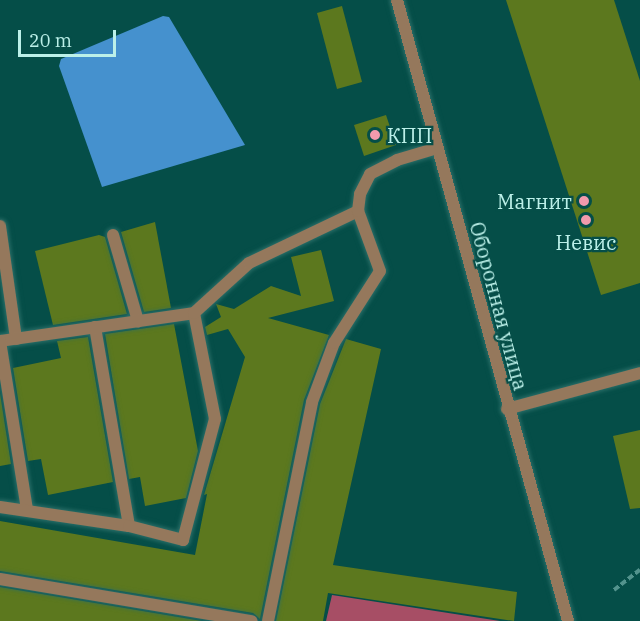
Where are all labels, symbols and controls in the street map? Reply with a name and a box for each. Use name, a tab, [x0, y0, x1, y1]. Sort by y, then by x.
scale bar	[21, 18, 118, 56]
text: 20 m	[29, 29, 72, 52]
place label: КПП	[387, 123, 432, 147]
marker: КПП	[368, 128, 382, 142]
place label: Магнит	[497, 189, 572, 213]
marker: Магнит	[577, 194, 591, 208]
marker: Невис	[579, 213, 593, 227]
street label: Оборонная улица	[465, 219, 533, 393]
place label: Невис	[555, 230, 617, 254]

